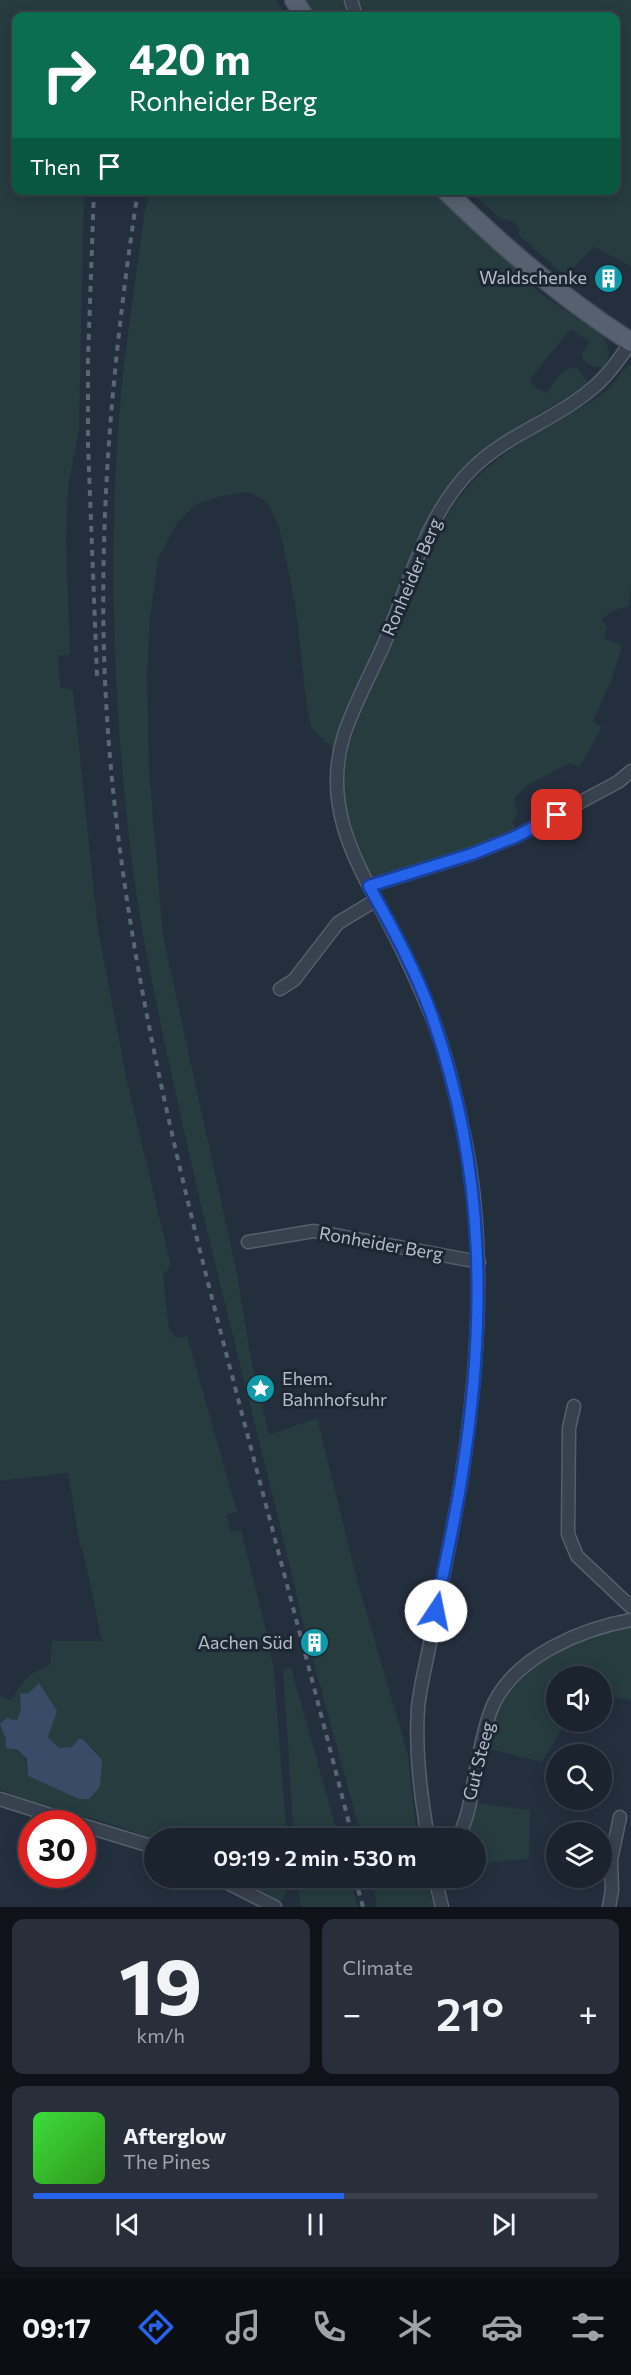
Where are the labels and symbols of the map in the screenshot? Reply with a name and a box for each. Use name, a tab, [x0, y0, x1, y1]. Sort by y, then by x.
building icon: Waldschenke	[592, 262, 624, 294]
place label: Waldschenke	[479, 266, 587, 288]
street label: Ronheider Berg	[376, 514, 446, 639]
pin	[531, 789, 582, 840]
street label: Ronheider Berg	[317, 1221, 445, 1265]
place label: Ehem. Bahnhofsuhr	[282, 1367, 387, 1410]
place icon: Ehem. Bahnhofsuhr	[245, 1373, 277, 1405]
position arrow	[404, 1579, 468, 1643]
building icon: Aachen Süd	[298, 1627, 330, 1659]
place label: Aachen Süd	[198, 1631, 293, 1653]
street label: Gut Steeg	[458, 1719, 498, 1802]
speed limit sign: 30	[18, 1810, 96, 1888]

